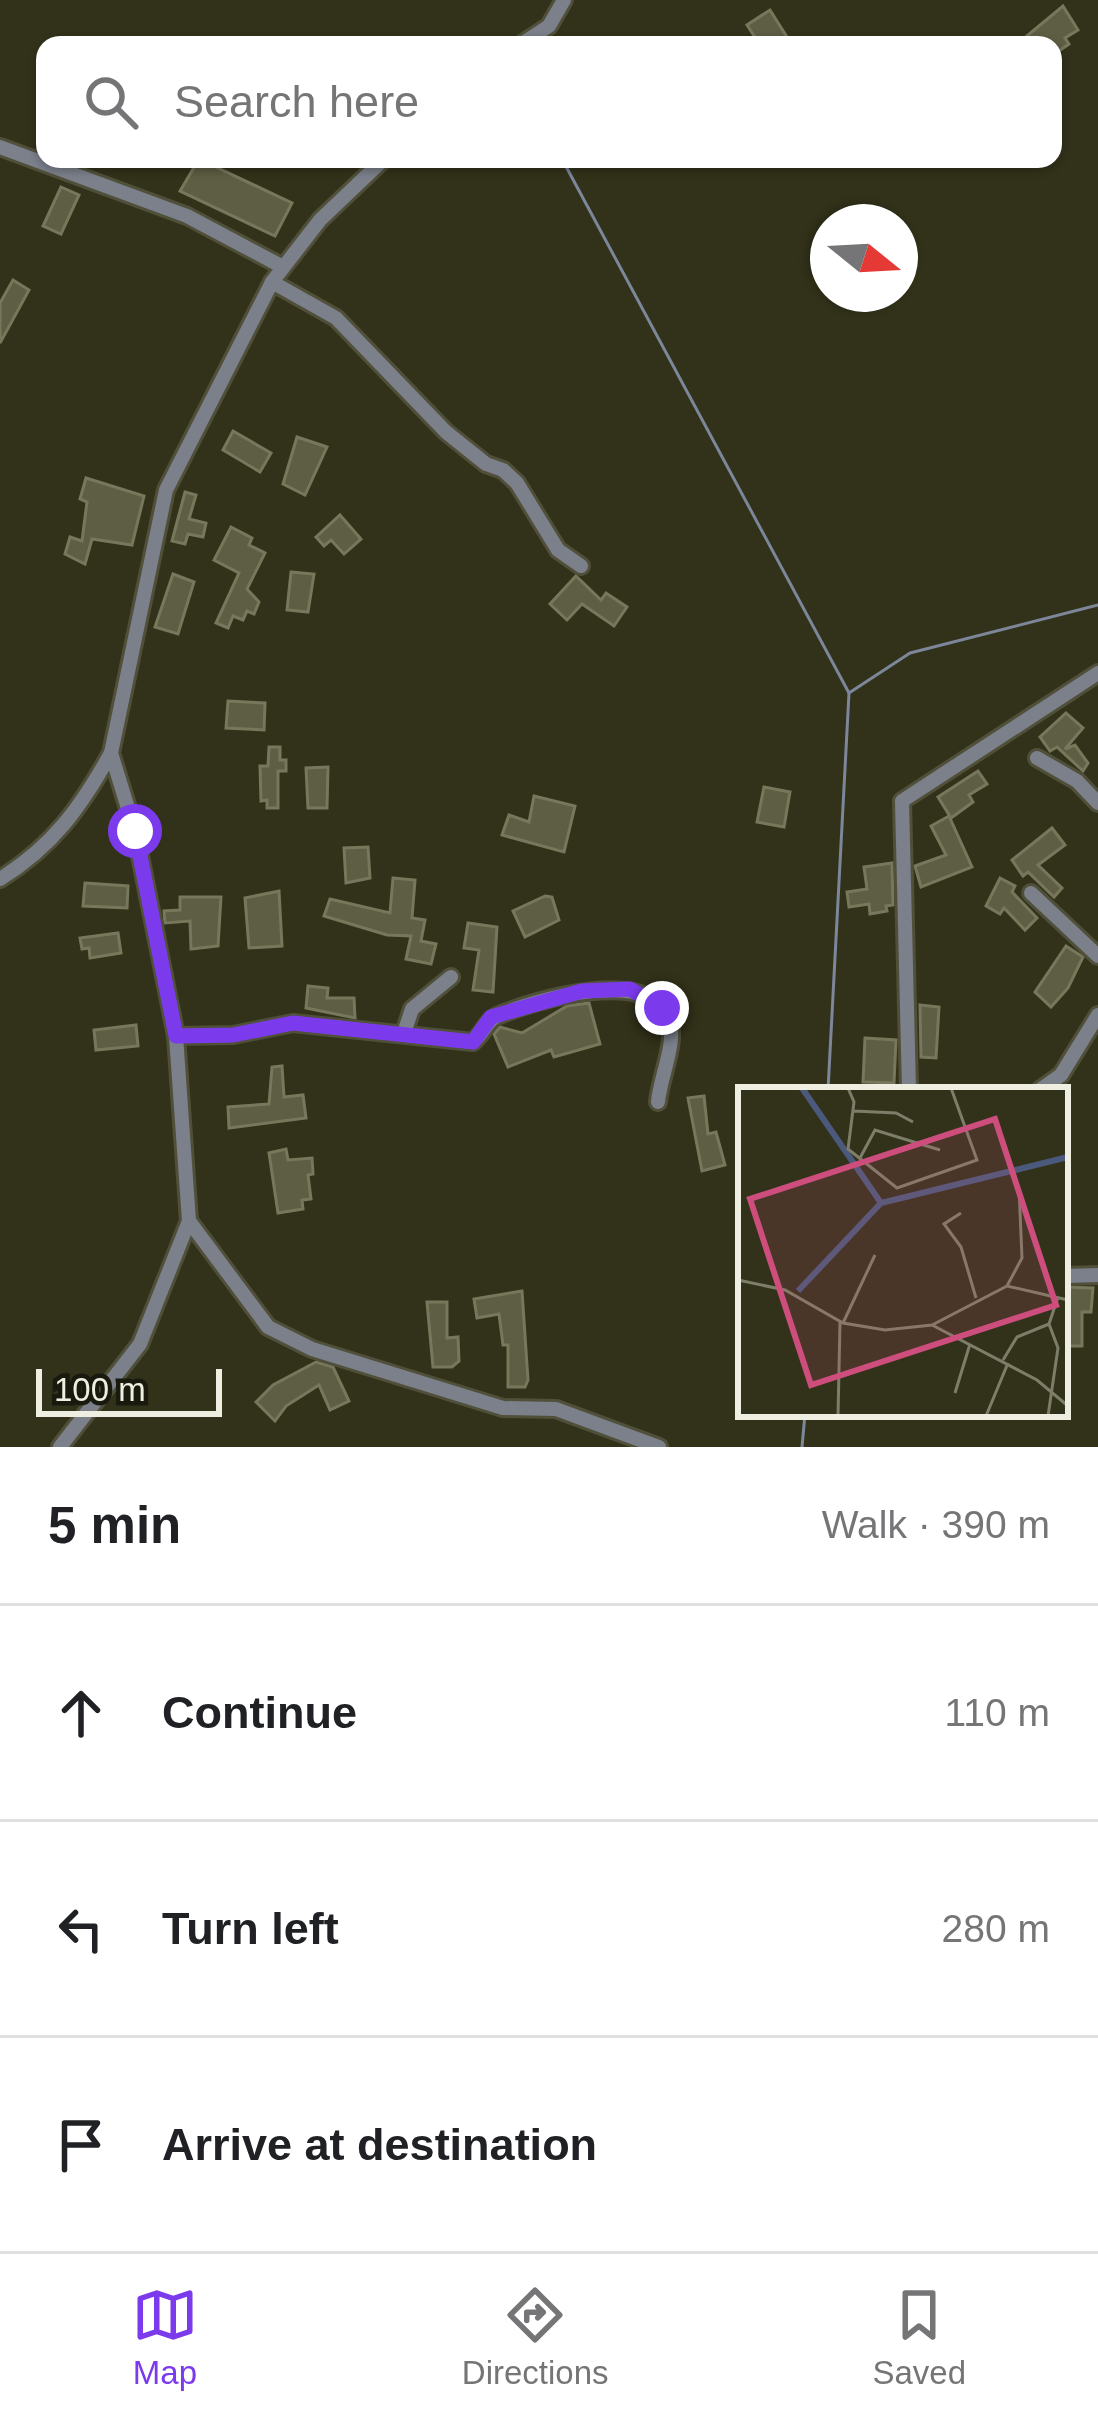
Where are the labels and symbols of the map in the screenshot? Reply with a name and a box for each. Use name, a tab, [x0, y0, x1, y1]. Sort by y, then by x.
north arrow	[810, 204, 918, 312]
route start	[108, 804, 162, 858]
route end	[635, 981, 689, 1035]
inset map	[738, 1087, 1068, 1417]
scale bar	[36, 1363, 222, 1416]

